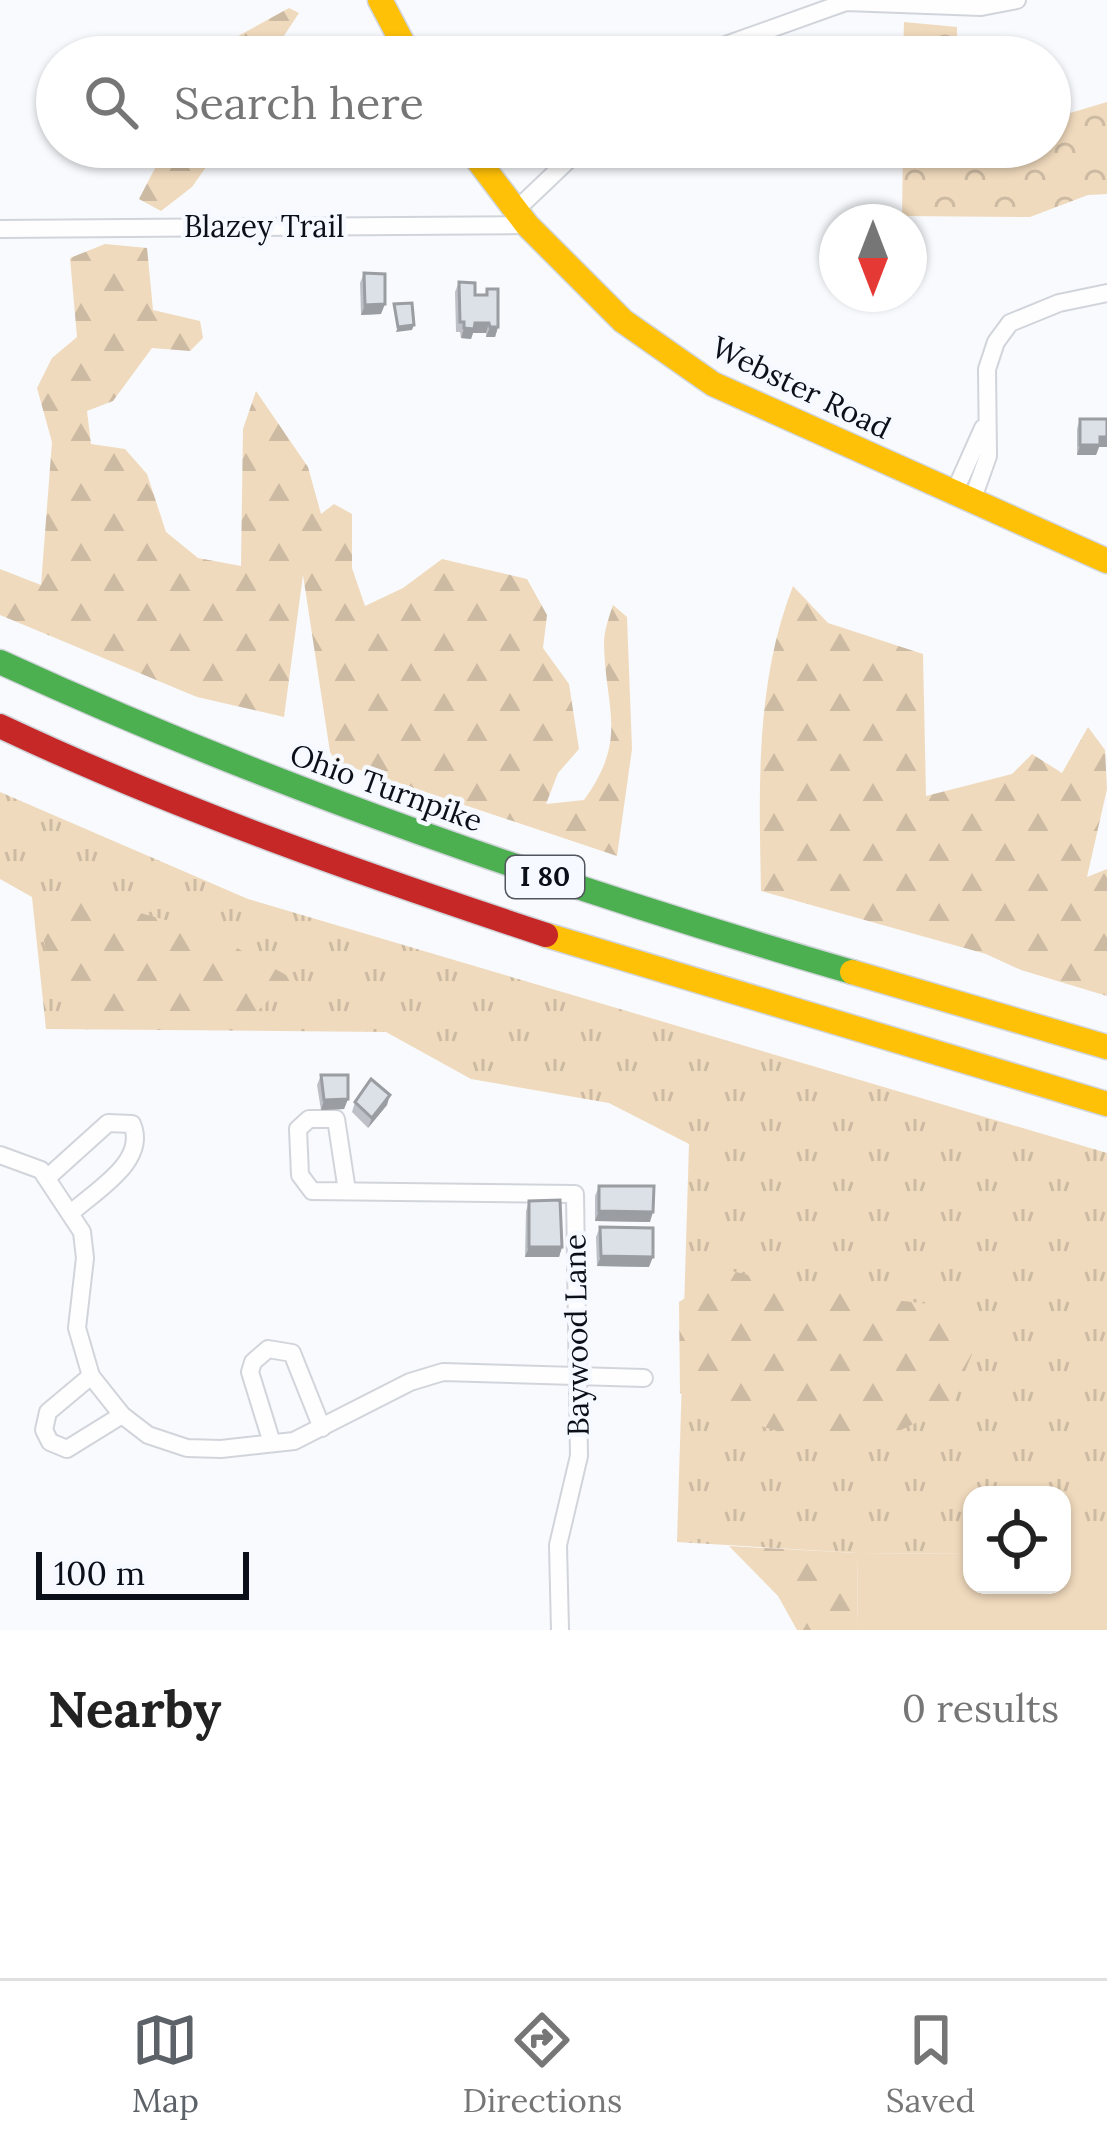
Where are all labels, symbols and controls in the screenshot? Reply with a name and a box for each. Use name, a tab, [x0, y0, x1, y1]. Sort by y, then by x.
search box	[36, 36, 1071, 168]
icon: search	[78, 69, 144, 135]
text: Search here	[174, 74, 424, 131]
north arrow	[819, 204, 927, 312]
street label: Blazey Trail	[184, 207, 344, 246]
street label: Webster Road	[706, 327, 897, 447]
street label: Ohio Turnpike	[285, 735, 488, 839]
road number: I 80	[506, 856, 584, 898]
street label: Baywood Lane	[555, 1234, 598, 1436]
map controls	[963, 1486, 1071, 1594]
button: locate	[963, 1486, 1071, 1594]
scale bar	[36, 1546, 249, 1599]
text: 100 m	[54, 1552, 145, 1594]
text: Nearby	[48, 1676, 221, 1741]
text: 0 results	[902, 1683, 1059, 1733]
tab: Map	[132, 2007, 199, 2121]
tab: Directions	[463, 2007, 622, 2121]
tab: Saved	[886, 2007, 975, 2121]

